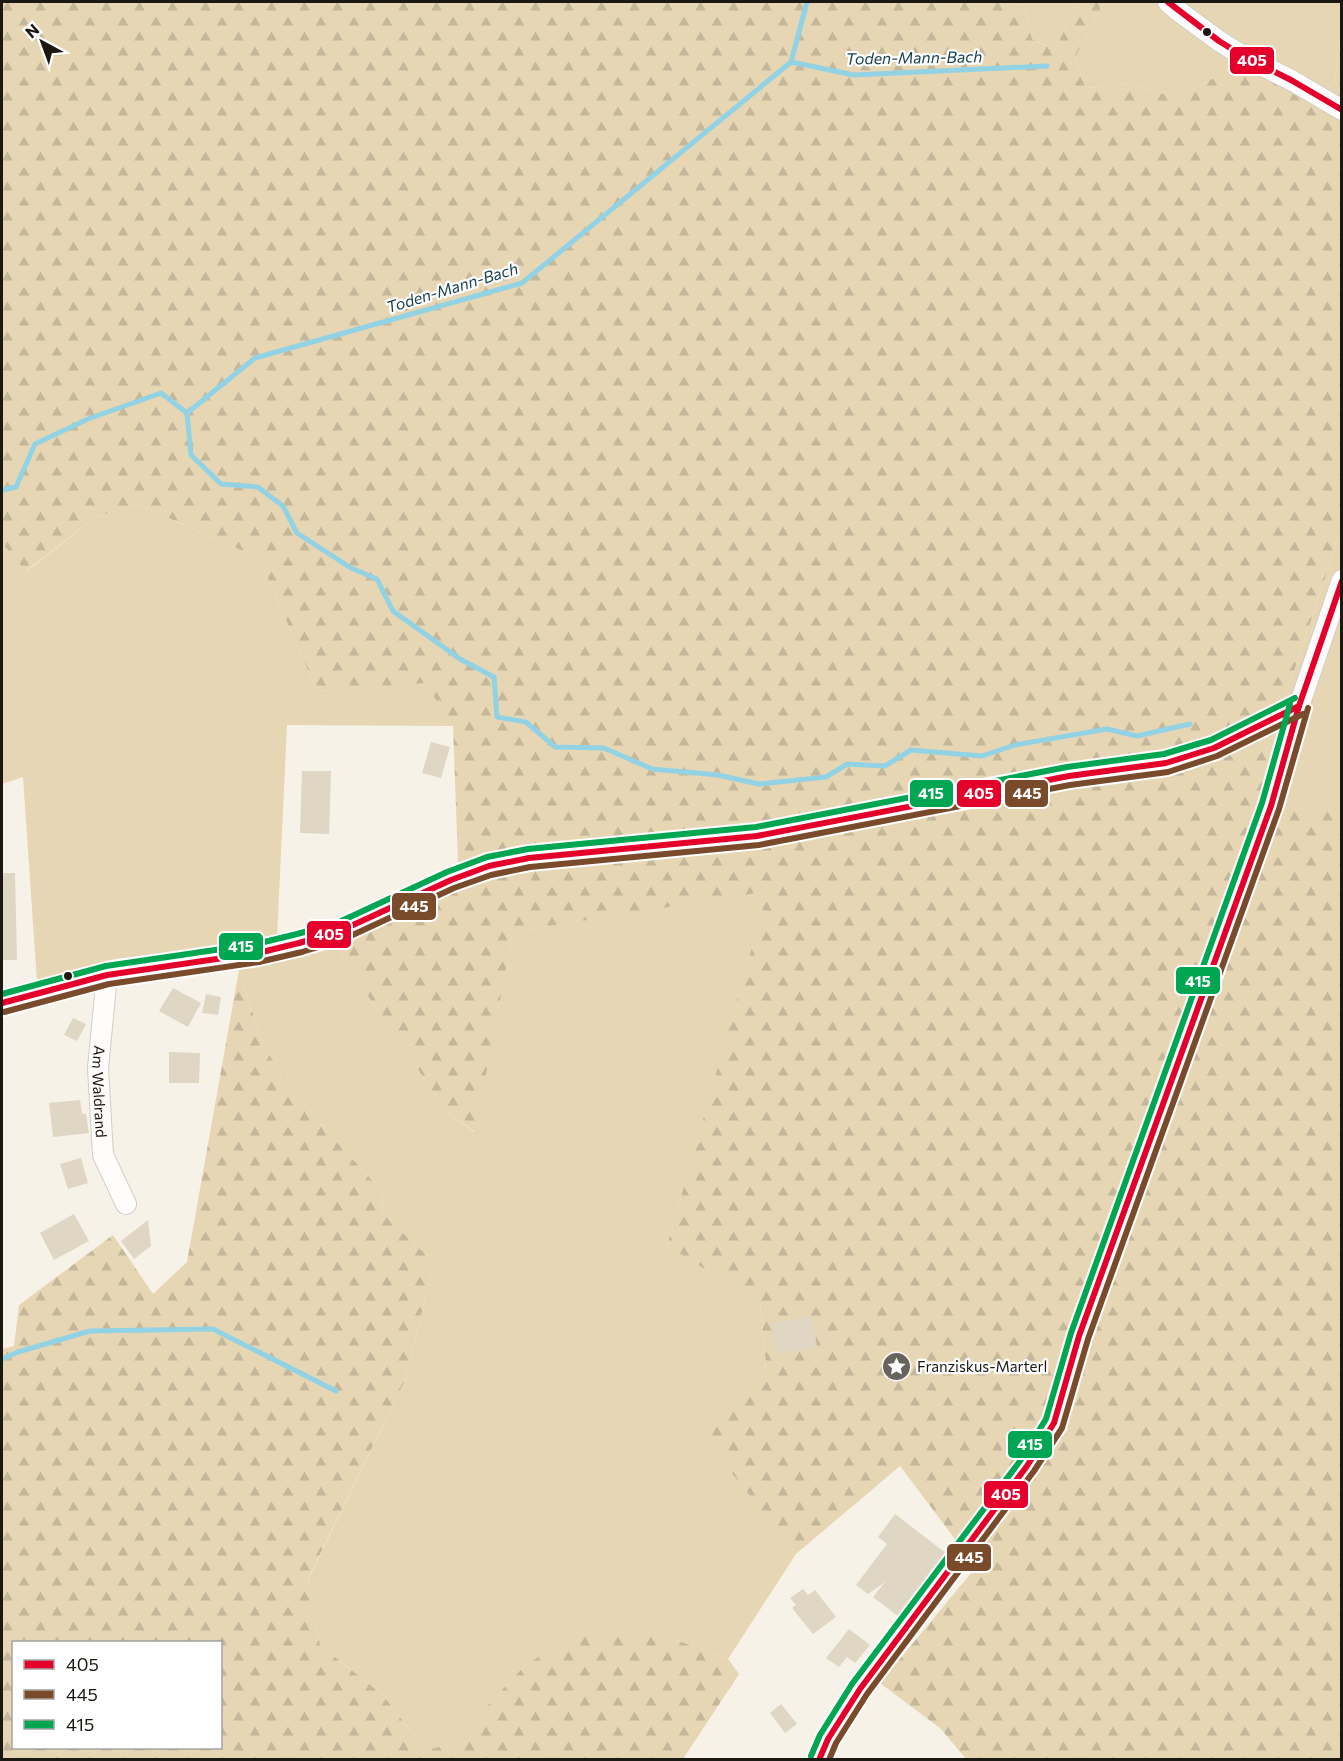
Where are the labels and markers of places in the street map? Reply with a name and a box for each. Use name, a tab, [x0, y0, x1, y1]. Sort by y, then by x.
unlabelled marker	[1201, 26, 1213, 38]
unlabelled marker	[62, 970, 74, 982]
place icon: Franziskus-Marterl	[880, 1350, 912, 1382]
place label: Franziskus-Marterl	[917, 1357, 1047, 1375]

